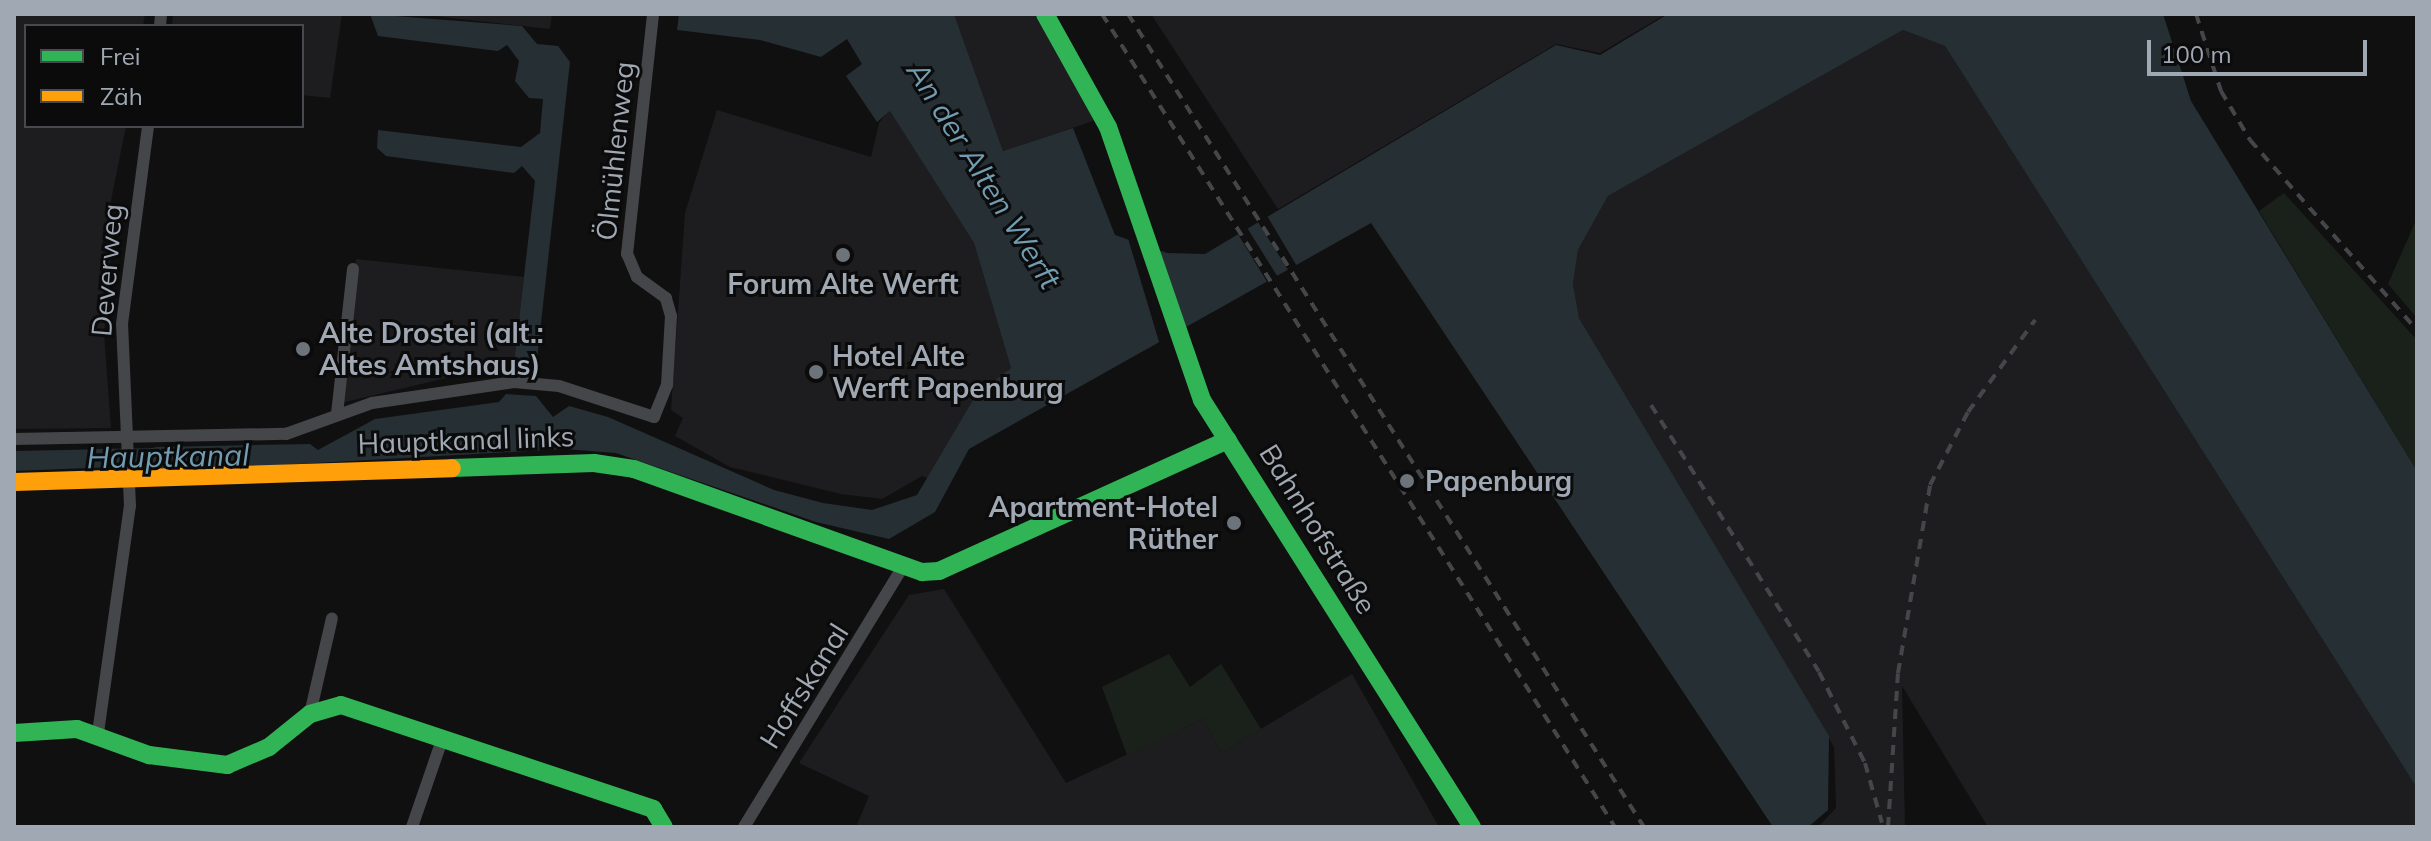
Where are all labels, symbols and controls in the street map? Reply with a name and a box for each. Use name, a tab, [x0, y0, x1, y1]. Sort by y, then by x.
legend	[24, 24, 304, 128]
scale bar	[2151, 24, 2371, 74]
text: 100 m	[2161, 39, 2232, 69]
text: Frei	[100, 41, 141, 71]
water label: An der Alten Werft	[900, 55, 1068, 295]
street label: Ölmühlenweg	[589, 60, 641, 242]
text: Zäh	[100, 81, 143, 111]
street label: Deverweg	[84, 202, 130, 338]
marker: Forum Alte Werft	[834, 246, 852, 264]
place label: Forum Alte Werft	[727, 267, 959, 301]
place label: Alte Drostei (alt.: Altes Amtshaus)	[319, 316, 544, 382]
place label: Hotel Alte Werft Papenburg	[832, 339, 1064, 405]
marker: Alte Drostei (alt.: Altes Amtshaus)	[294, 340, 312, 358]
marker: Hotel Alte Werft Papenburg	[807, 363, 825, 381]
street label: Hauptkanal links	[357, 419, 575, 461]
water label: Hauptkanal	[86, 437, 250, 475]
street label: Bahnhofstraße	[1252, 438, 1384, 620]
place label: Papenburg	[1425, 464, 1572, 498]
marker: Papenburg	[1396, 470, 1418, 492]
place label: Apartment-Hotel Rüther	[989, 490, 1218, 556]
marker: Apartment-Hotel Rüther	[1225, 514, 1243, 532]
street label: Hoffskanal	[753, 618, 855, 754]

